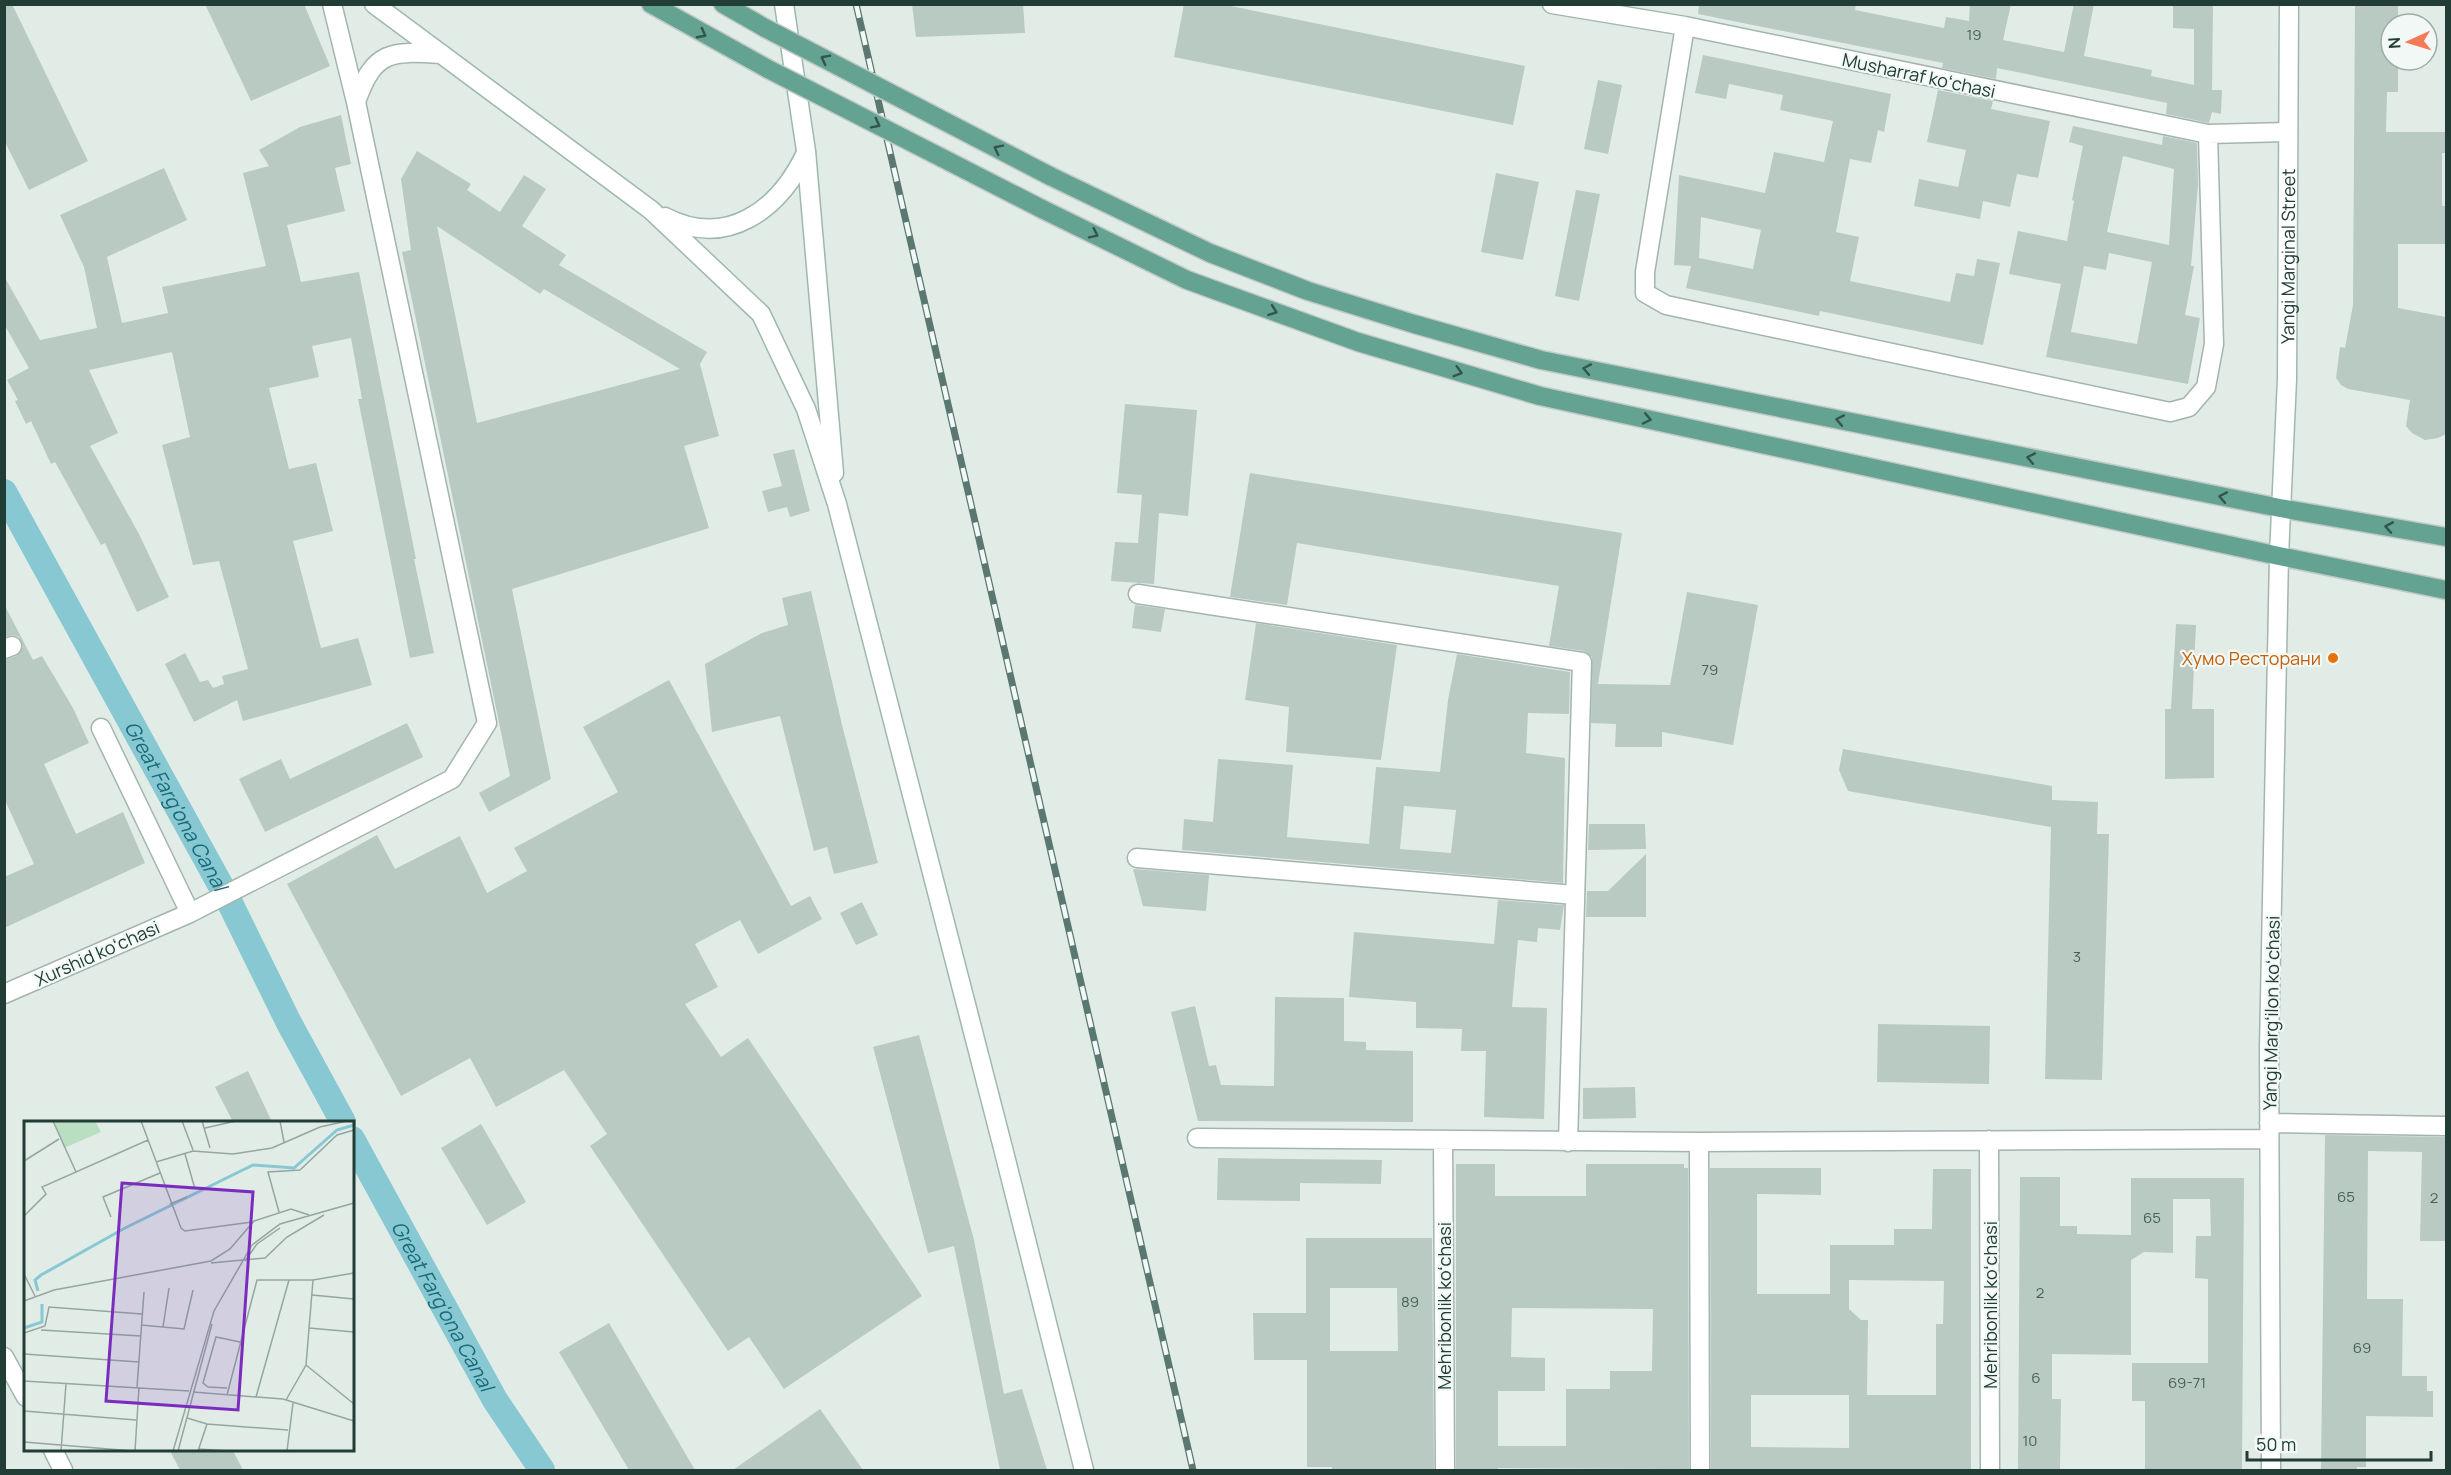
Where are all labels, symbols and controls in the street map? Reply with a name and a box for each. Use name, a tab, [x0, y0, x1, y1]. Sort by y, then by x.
north arrow	[2379, 12, 2439, 72]
house number: 19	[1966, 24, 1982, 45]
one-way arrow	[696, 26, 707, 38]
text: N	[2383, 37, 2405, 50]
street label: Musharraf koʻchasi	[1840, 47, 1998, 103]
one-way arrow	[821, 55, 831, 66]
one-way arrow	[870, 117, 881, 128]
one-way arrow	[994, 145, 1005, 156]
street label: Yangi Marginal Street	[2275, 168, 2300, 344]
one-way arrow	[1088, 227, 1099, 239]
one-way arrow	[1267, 304, 1278, 317]
one-way arrow	[1583, 363, 1593, 376]
one-way arrow	[1452, 365, 1463, 377]
one-way arrow	[1642, 412, 1652, 425]
one-way arrow	[1836, 414, 1846, 427]
one-way arrow	[2027, 452, 2037, 465]
one-way arrow	[2218, 491, 2228, 504]
one-way arrow	[2384, 521, 2393, 533]
place label: Хумо Ресторани	[2182, 646, 2321, 670]
marker: Хумо Ресторани	[2326, 651, 2340, 665]
house number: 79	[1702, 659, 1718, 680]
water label: Great Farg'ona Canal	[119, 716, 235, 897]
street label: Xurshid koʻchasi	[31, 915, 163, 991]
street label: Yangi Margʻilon koʻchasi	[2257, 915, 2285, 1111]
house number: 3	[2073, 946, 2081, 967]
inset map	[24, 1121, 354, 1451]
house number: 65	[2337, 1186, 2355, 1207]
house number: 2	[2430, 1187, 2438, 1208]
house number: 65	[2143, 1207, 2161, 1228]
water label: Great Farg'ona Canal	[386, 1216, 502, 1398]
street label: Mehribonlik koʻchasi	[1978, 1221, 2002, 1389]
street label: Mehribonlik koʻchasi	[1432, 1222, 1456, 1390]
house number: 2	[2036, 1282, 2044, 1303]
house number: 89	[1401, 1291, 1419, 1312]
house number: 69	[2353, 1337, 2371, 1358]
house number: 6	[2031, 1367, 2041, 1388]
house number: 69-71	[2168, 1372, 2206, 1393]
scale bar	[2247, 1424, 2432, 1462]
house number: 10	[2023, 1430, 2038, 1451]
text: 50 m	[2256, 1432, 2296, 1456]

